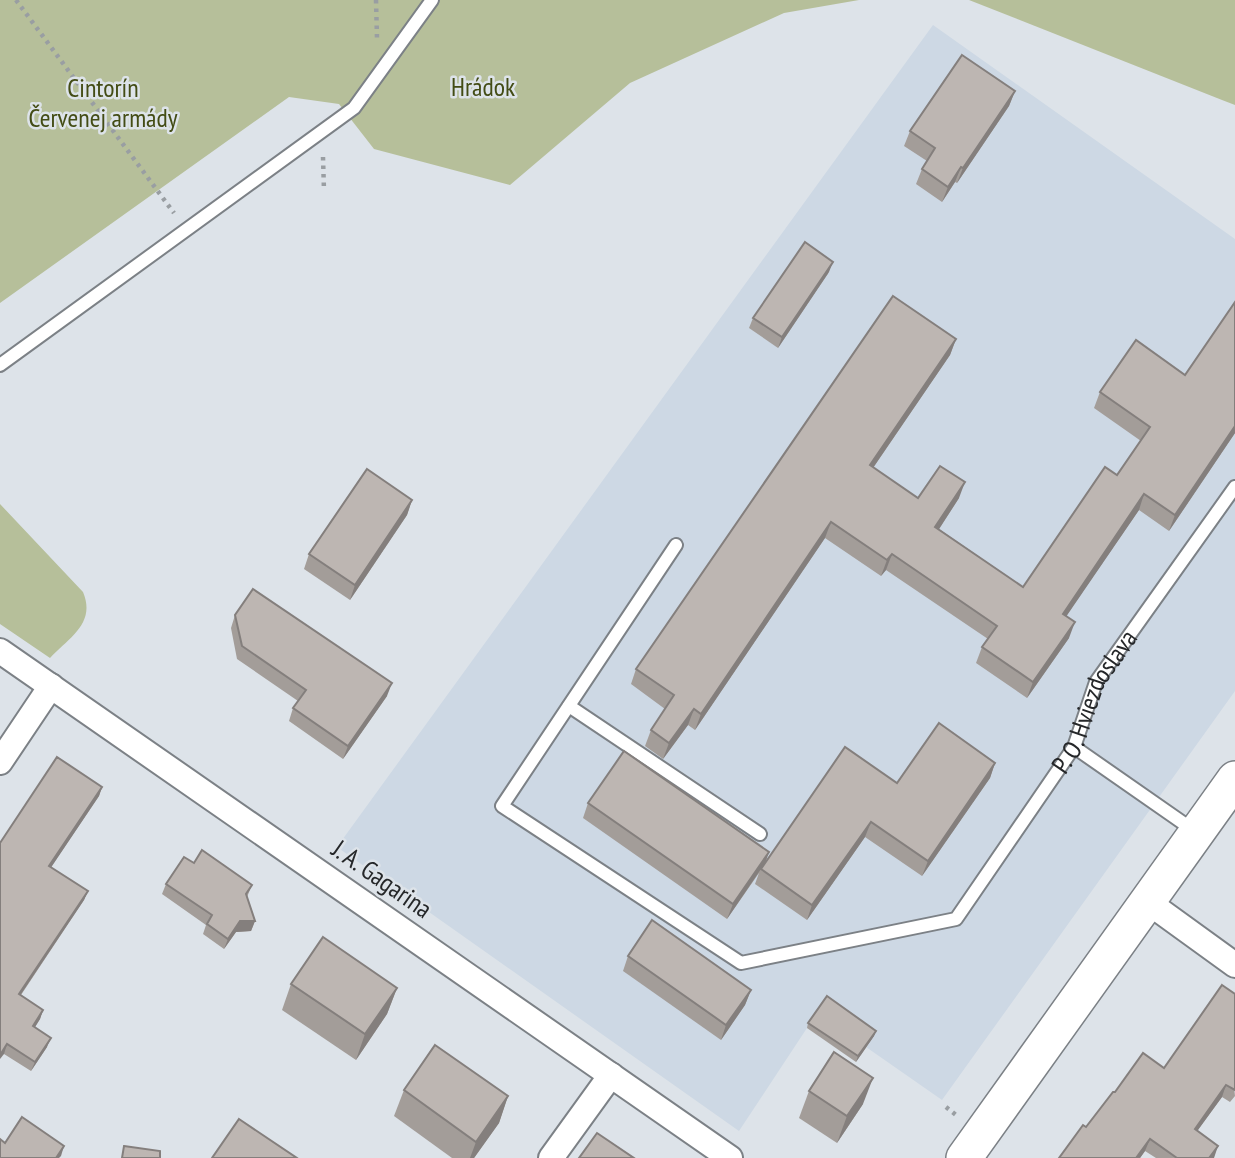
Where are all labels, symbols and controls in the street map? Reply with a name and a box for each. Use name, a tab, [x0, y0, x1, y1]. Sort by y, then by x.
park label: Hrádok	[451, 70, 515, 103]
park label: Cintorín Červenej armády	[28, 71, 178, 134]
street label: P. O. Hviezdoslava	[1044, 623, 1144, 779]
street label: J. A. Gagarina	[325, 832, 439, 925]

